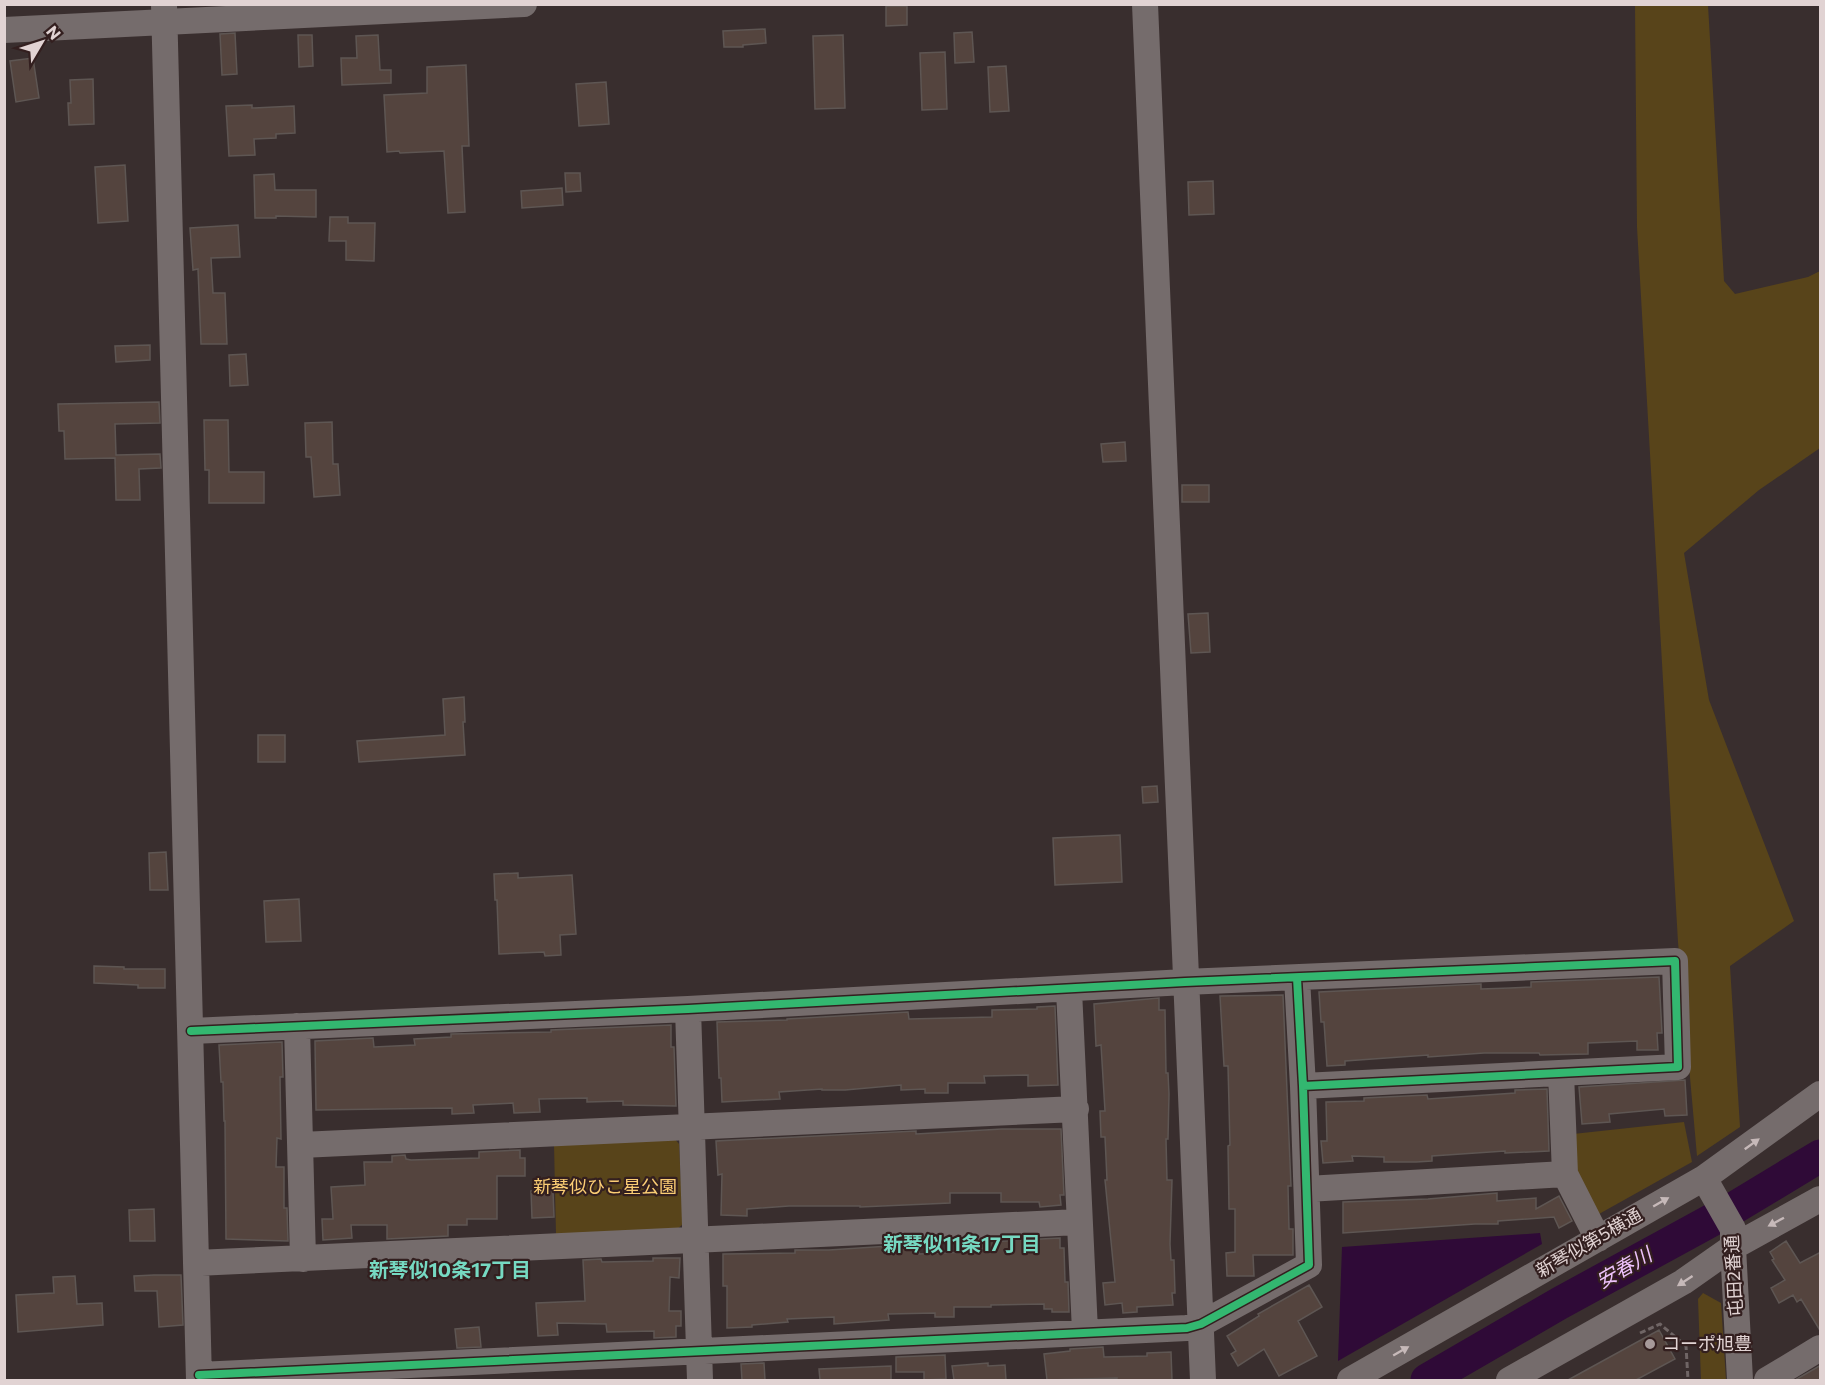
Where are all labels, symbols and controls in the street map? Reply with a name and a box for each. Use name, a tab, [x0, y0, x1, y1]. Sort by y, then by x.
north arrow	[12, 12, 72, 72]
text: N	[43, 22, 65, 43]
one-way arrow	[1743, 1138, 1759, 1150]
park label: 新琴似ひこ星公園	[533, 1175, 677, 1197]
one-way arrow	[1653, 1197, 1669, 1208]
street label: 新琴似第5横通	[1532, 1203, 1645, 1281]
one-way arrow	[1767, 1217, 1784, 1227]
district label: 新琴似11条17丁目	[883, 1231, 1041, 1255]
street label: 屯田2番通	[1720, 1235, 1746, 1318]
water label: 安春川	[1592, 1241, 1657, 1293]
district label: 新琴似10条17丁目	[369, 1257, 531, 1281]
one-way arrow	[1677, 1275, 1693, 1287]
place label: コーポ旭豊	[1662, 1332, 1752, 1354]
marker: コーポ旭豊	[1643, 1337, 1657, 1351]
one-way arrow	[1393, 1346, 1409, 1357]

